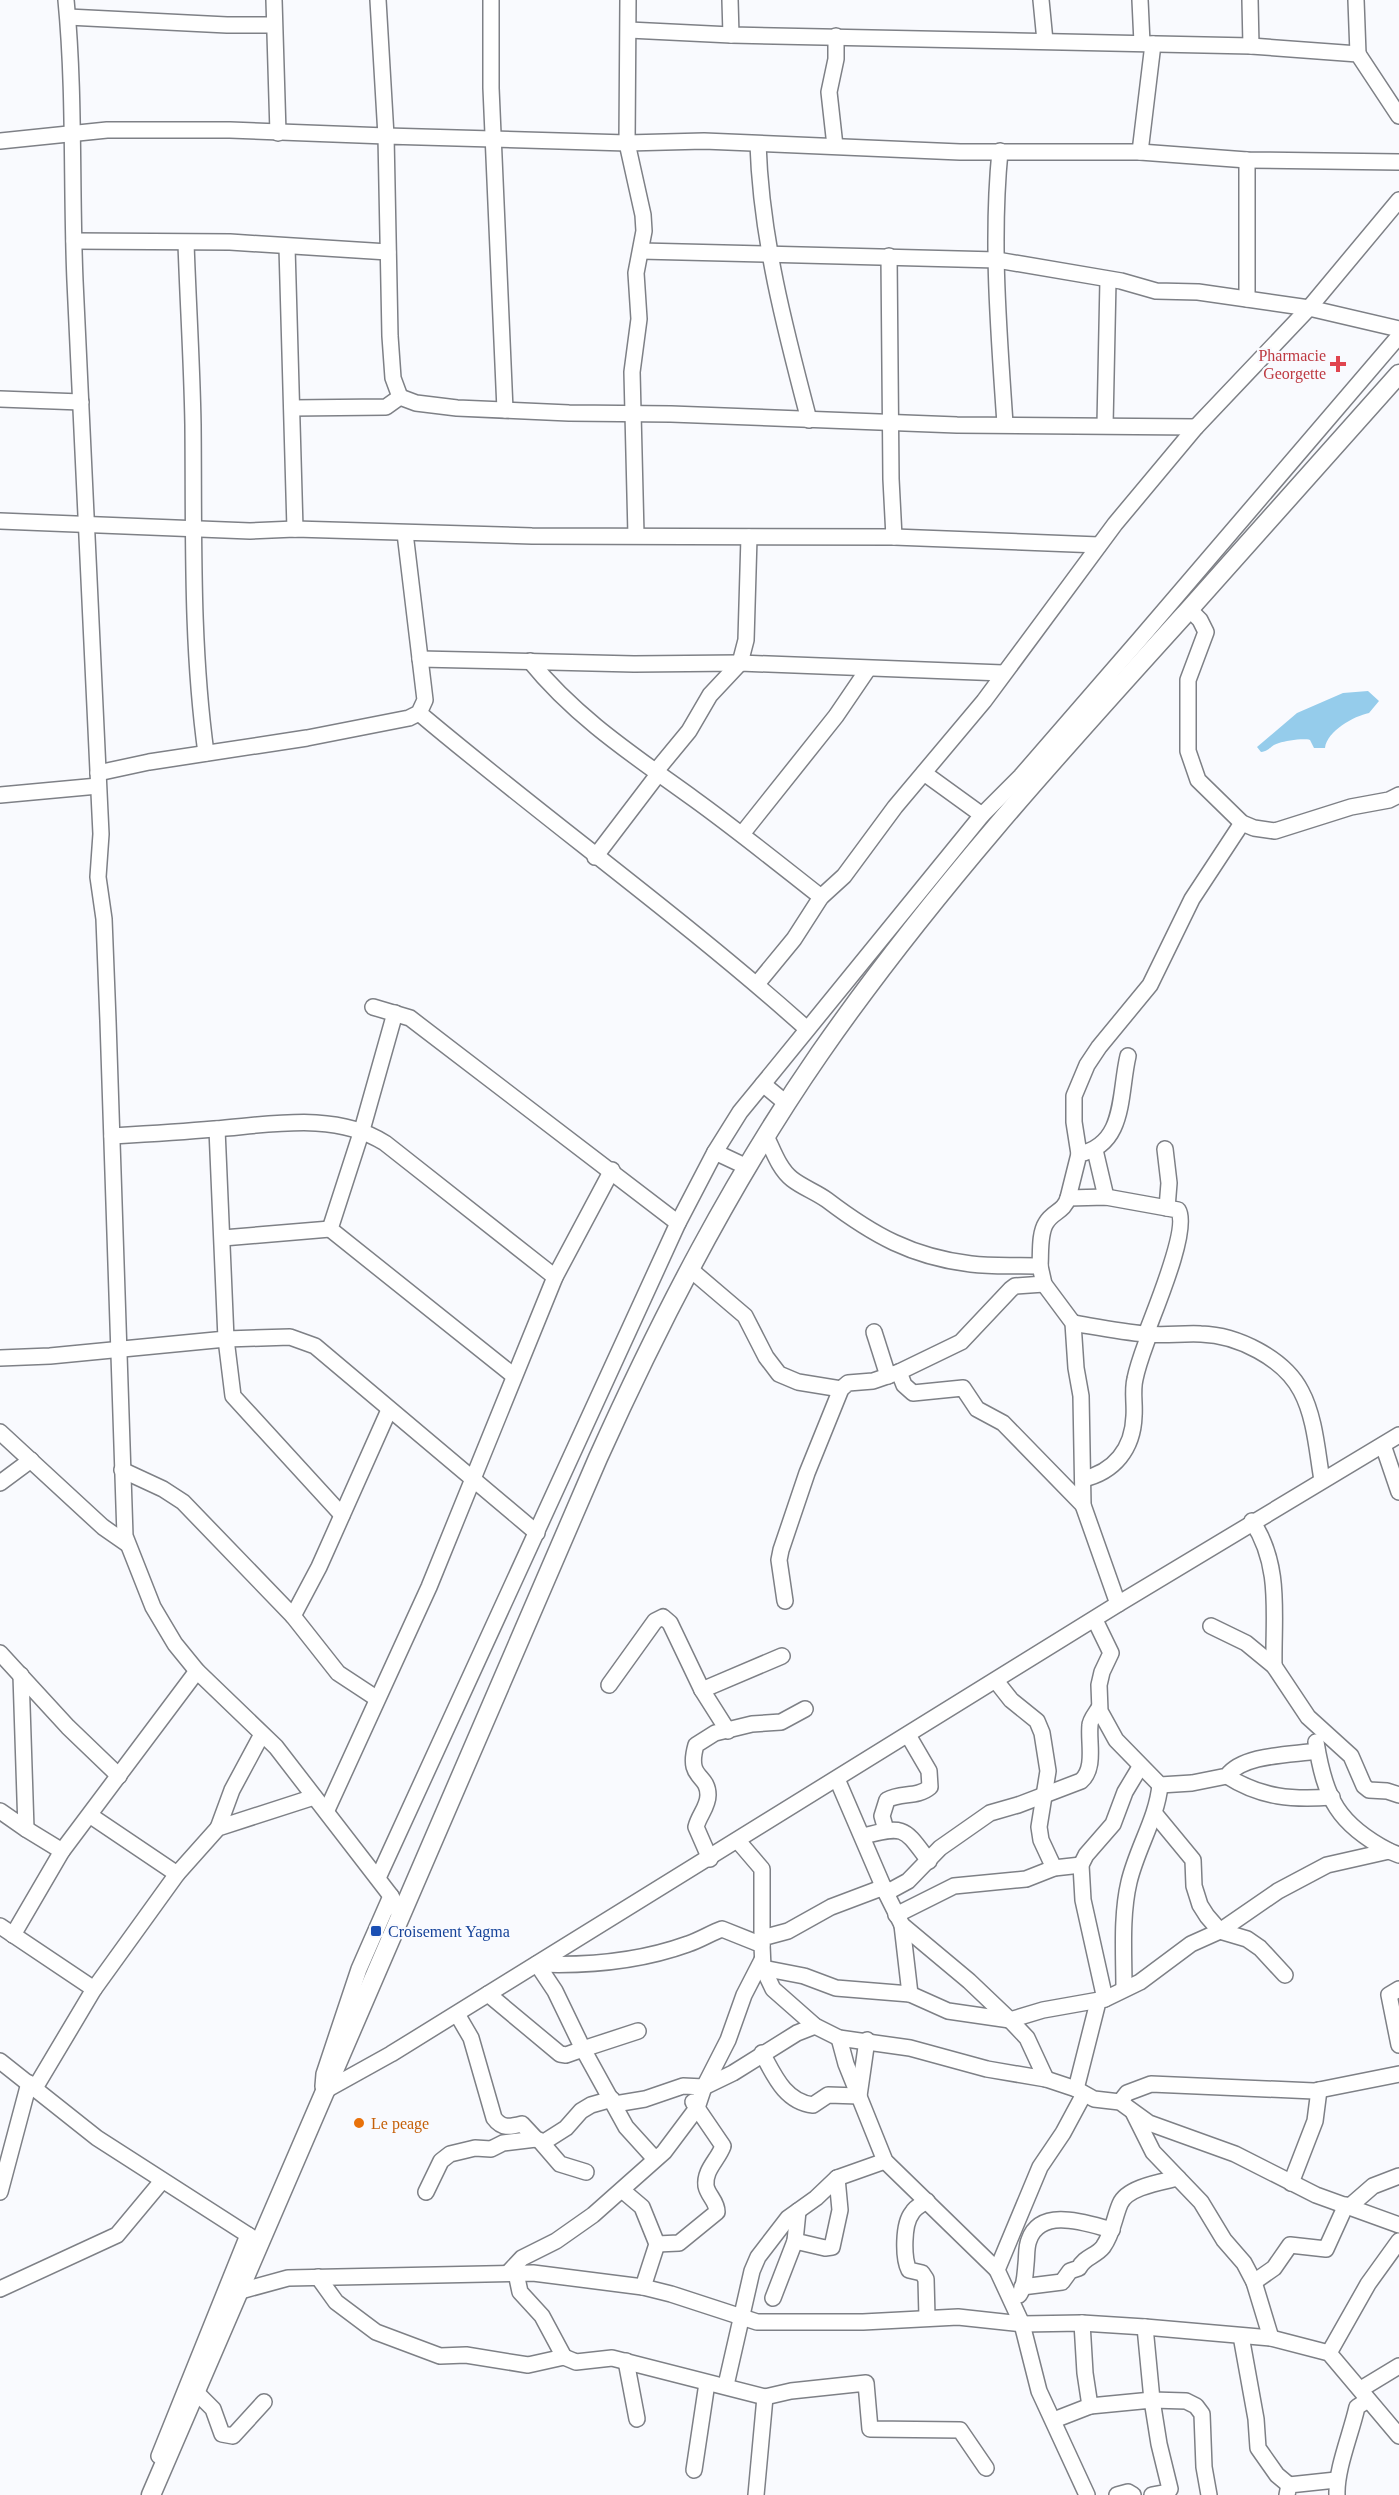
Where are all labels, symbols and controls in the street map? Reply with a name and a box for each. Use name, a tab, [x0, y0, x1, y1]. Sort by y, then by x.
place label: Pharmacie Georgette	[1258, 347, 1326, 383]
marker: Pharmacie Georgette	[1331, 357, 1345, 371]
place label: Croisement Yagma	[388, 1923, 510, 1941]
marker: Croisement Yagma	[369, 1924, 383, 1938]
place label: Le peage	[371, 2115, 429, 2133]
marker: Le peage	[352, 2116, 366, 2130]

